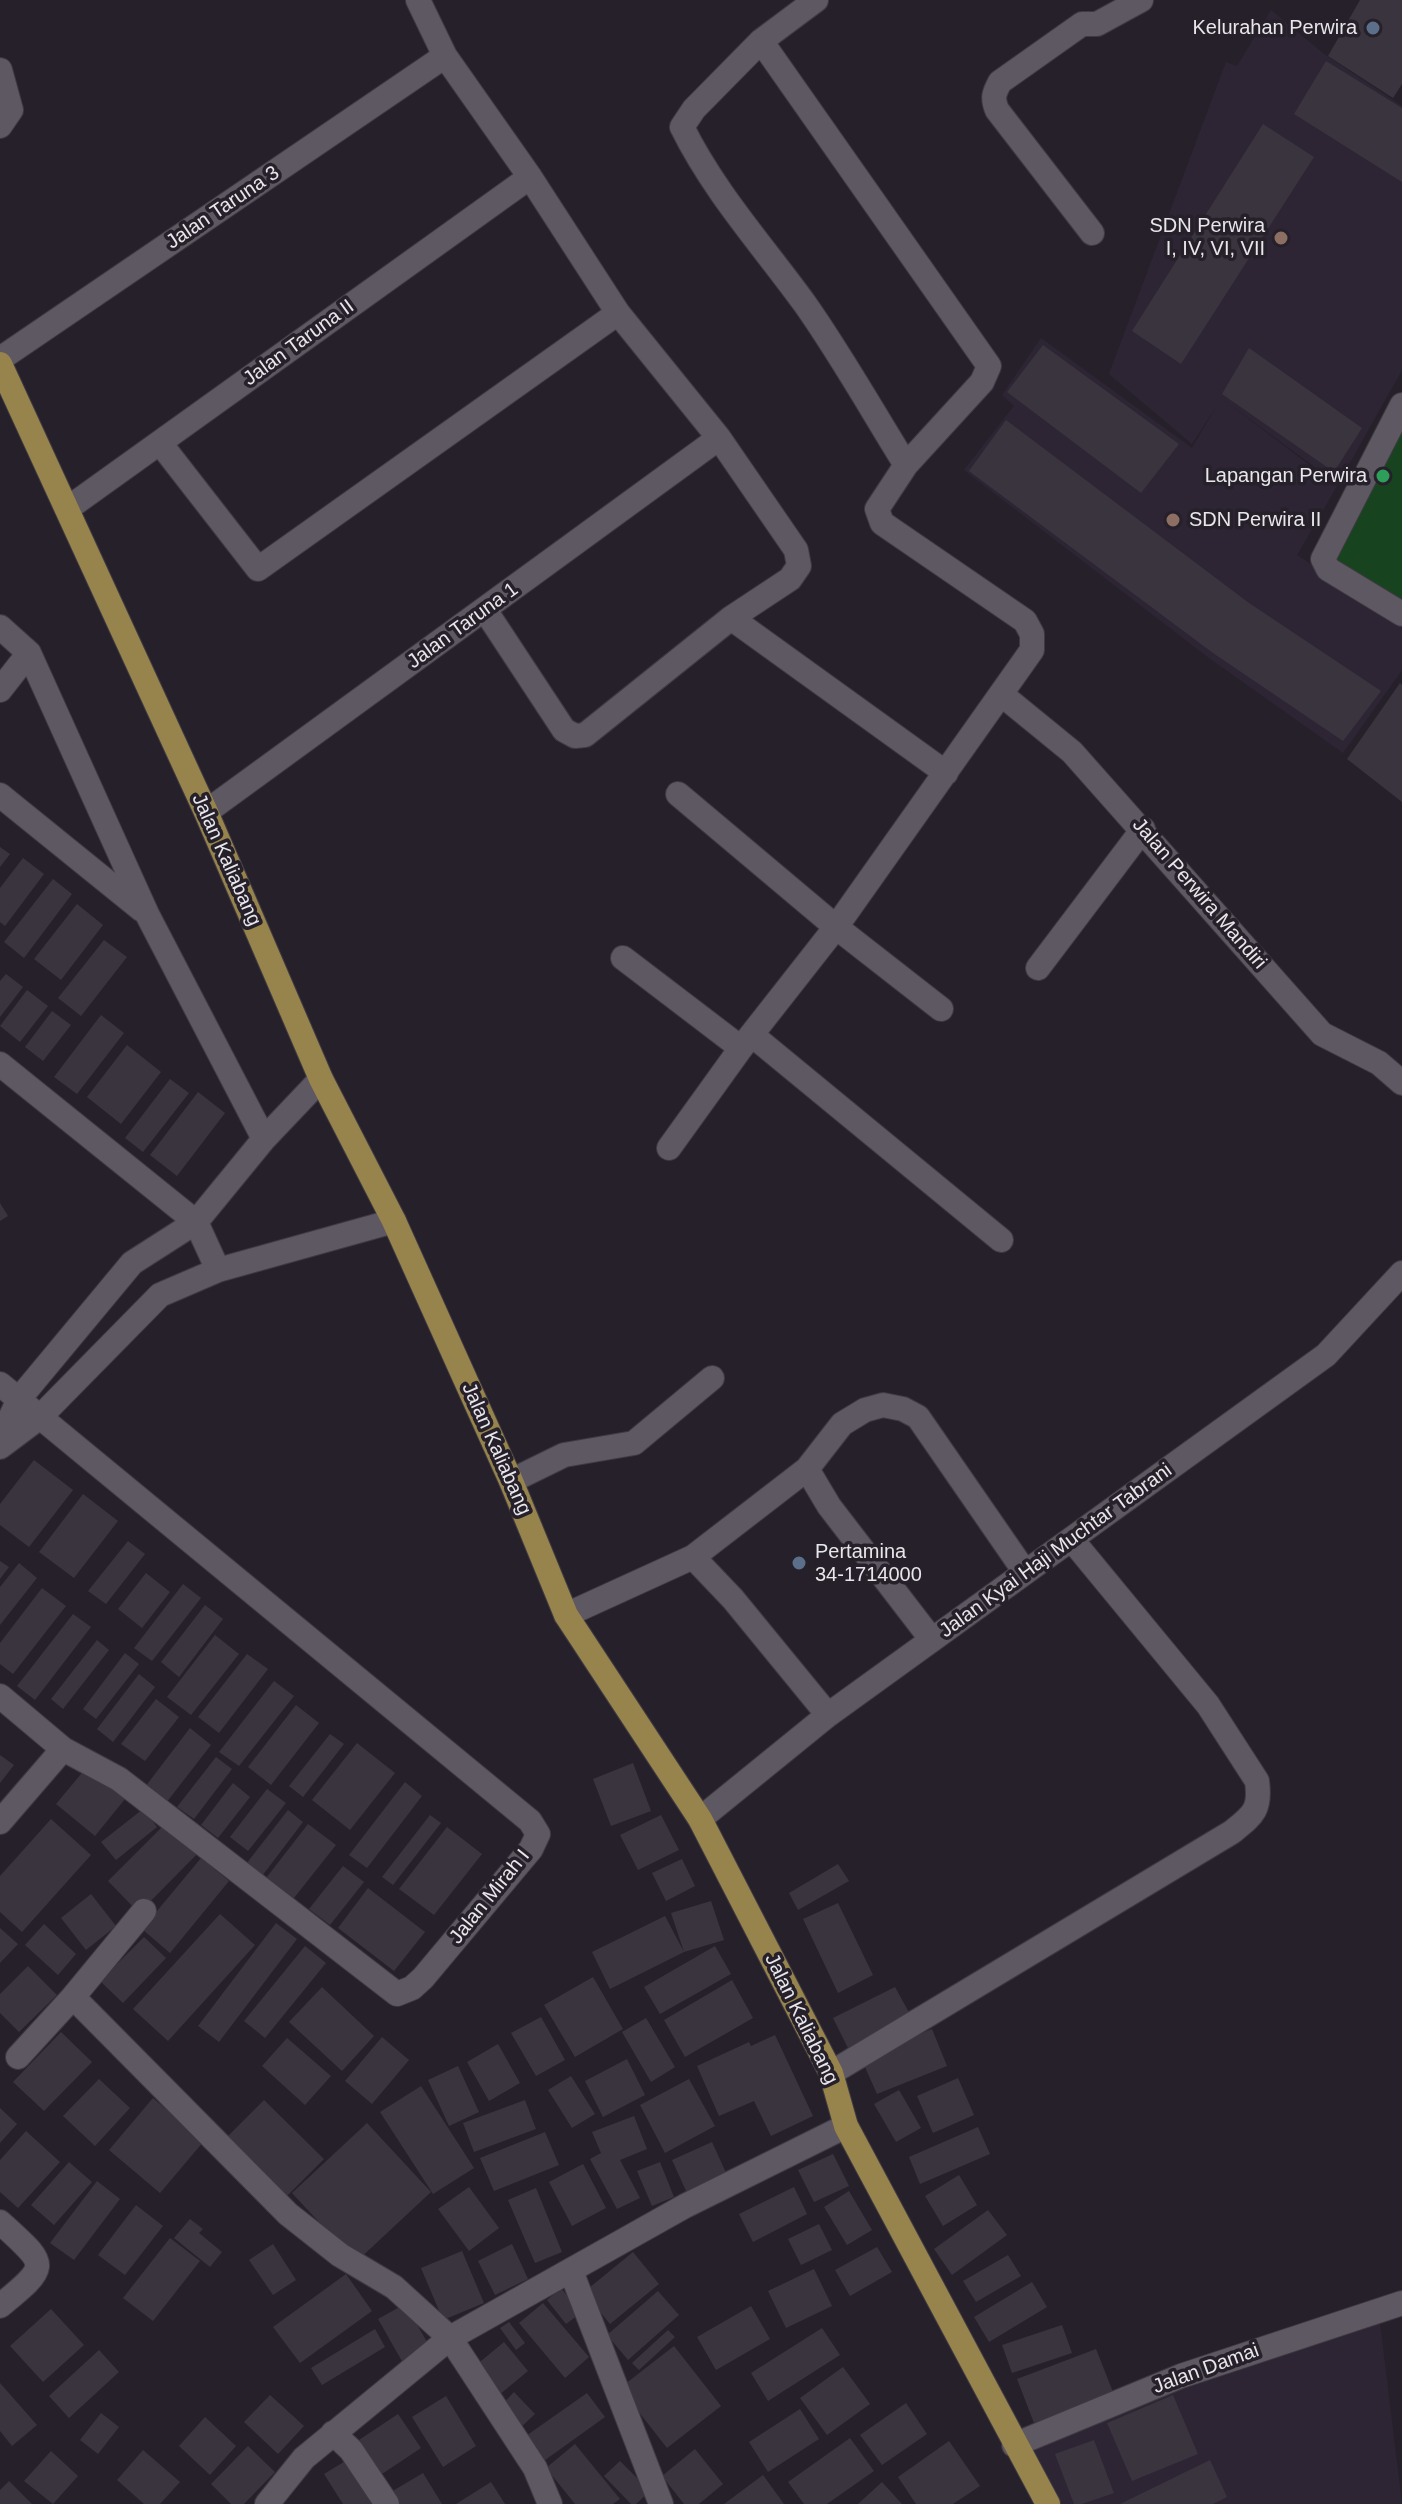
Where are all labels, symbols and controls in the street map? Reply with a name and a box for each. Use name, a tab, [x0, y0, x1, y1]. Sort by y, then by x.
place label: Kelurahan Perwira	[1192, 16, 1357, 40]
marker: Kelurahan Perwira	[1364, 19, 1382, 37]
street label: Jalan Taruna 3	[162, 161, 284, 255]
place label: SDN Perwira I, IV, VI, VII	[1149, 214, 1265, 261]
marker: SDN Perwira I, IV, VI, VII	[1272, 229, 1290, 247]
street label: Jalan Taruna II	[239, 295, 359, 391]
place label: Lapangan Perwira	[1205, 464, 1367, 488]
marker: Lapangan Perwira	[1374, 467, 1392, 485]
place label: SDN Perwira II	[1189, 508, 1321, 532]
marker: SDN Perwira II	[1164, 511, 1182, 529]
street label: Jalan Taruna 1	[403, 578, 523, 674]
street label: Jalan Kaliabang	[186, 790, 266, 930]
street label: Jalan Perwira Mandiri	[1127, 814, 1271, 974]
street label: Jalan Kaliabang	[456, 1379, 536, 1519]
street label: Jalan Kyai Haji Muchtar Tabrani	[935, 1459, 1177, 1643]
place label: Pertamina 34-1714000	[815, 1540, 922, 1587]
marker: Pertamina 34-1714000	[790, 1554, 808, 1572]
street label: Jalan Mirah I	[445, 1845, 535, 1949]
street label: Jalan Kaliabang	[759, 1950, 843, 2088]
street label: Jalan Damai	[1150, 2339, 1262, 2399]

